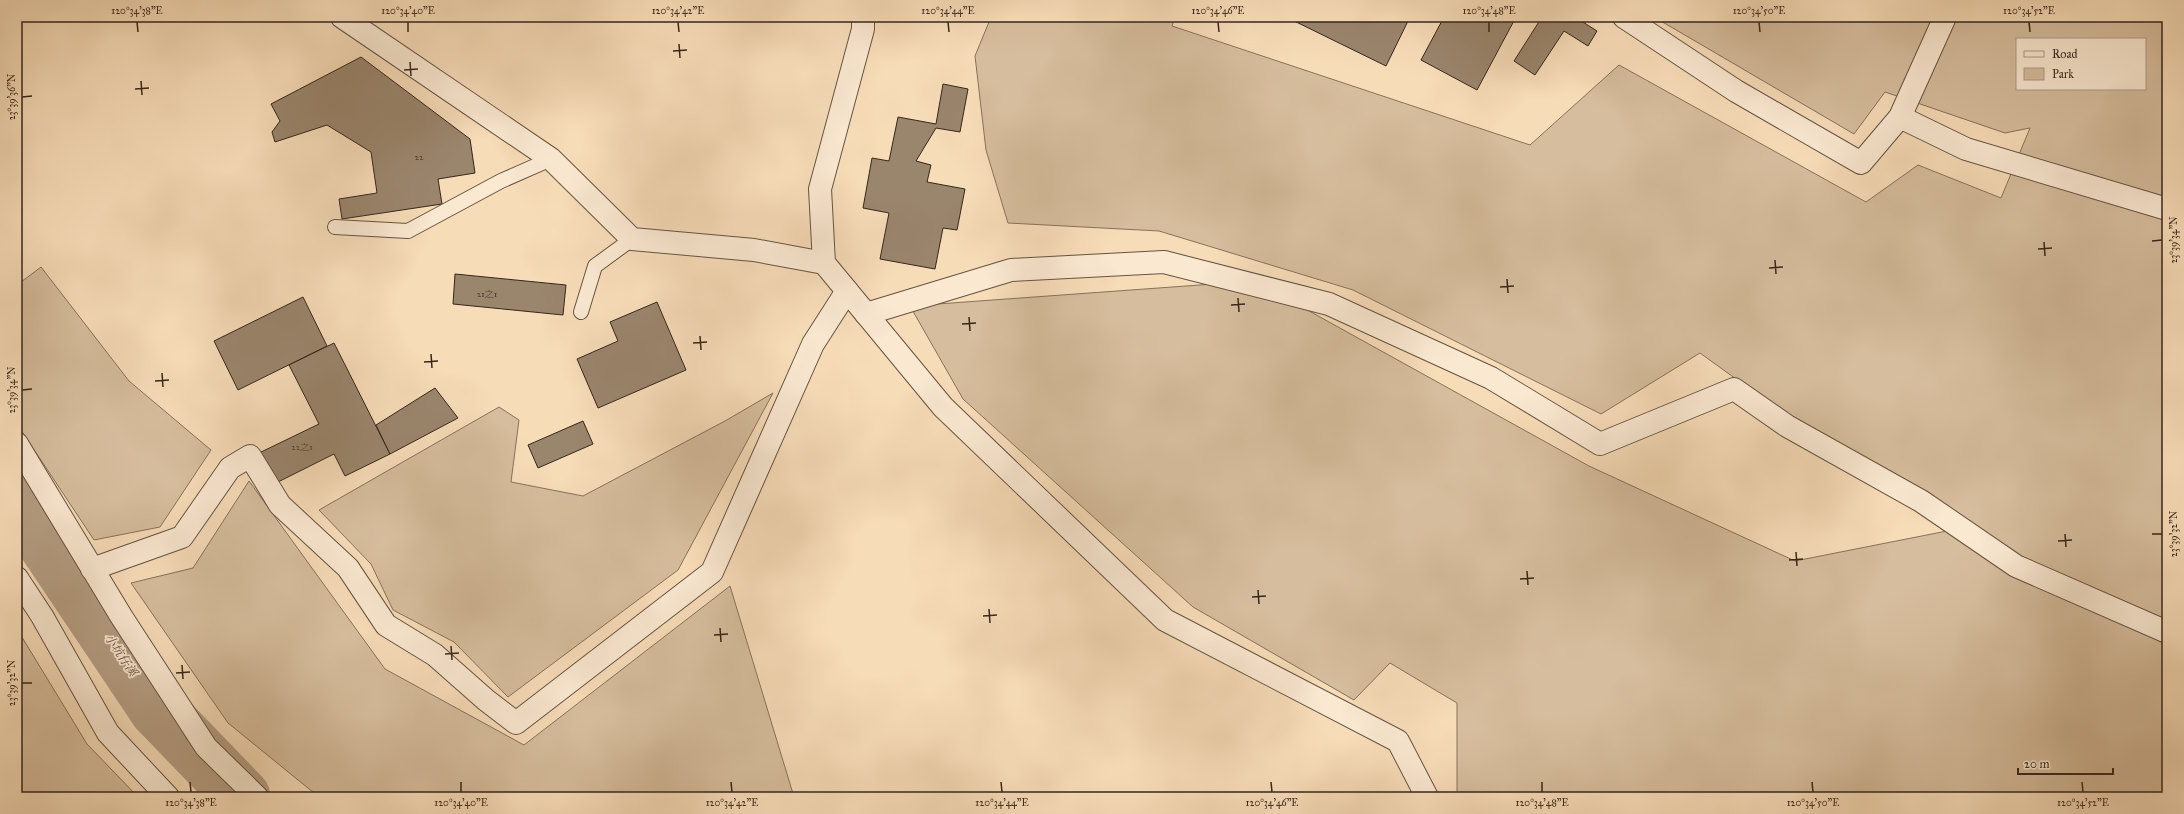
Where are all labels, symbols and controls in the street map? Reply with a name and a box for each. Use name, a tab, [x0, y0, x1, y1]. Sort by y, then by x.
text: 120°34'38"E	[111, 5, 163, 17]
text: 120°34'40"E	[381, 5, 435, 17]
text: 120°34'42"E	[652, 5, 704, 17]
text: 120°34'44"E	[921, 5, 975, 17]
text: 120°34'46"E	[1192, 5, 1244, 17]
text: 120°34'48"E	[1462, 5, 1516, 17]
text: 120°34'50"E	[1733, 5, 1785, 17]
text: 120°34'52"E	[2003, 5, 2055, 17]
legend	[2016, 38, 2146, 90]
text: Road	[2052, 47, 2078, 61]
text: Park	[2052, 67, 2074, 81]
text: 23°39'36"N	[6, 73, 18, 120]
house number: 22	[415, 151, 424, 162]
text: 23°39'34"N	[2168, 216, 2180, 264]
house number: 21之1	[477, 288, 498, 299]
text: 23°39'34"N	[6, 366, 18, 414]
house number: 22之1	[291, 441, 313, 452]
text: 23°39'32"N	[2168, 510, 2180, 557]
water label: 小坑仔溪	[102, 631, 141, 680]
text: 23°39'32"N	[6, 659, 18, 706]
scale bar	[2018, 750, 2113, 776]
text: 20 m	[2024, 757, 2050, 771]
text: 120°34'38"E	[165, 797, 217, 809]
text: 120°34'40"E	[434, 797, 488, 809]
text: 120°34'42"E	[706, 797, 758, 809]
text: 120°34'44"E	[975, 797, 1029, 809]
text: 120°34'46"E	[1246, 797, 1298, 809]
text: 120°34'48"E	[1515, 797, 1569, 809]
text: 120°34'50"E	[1787, 797, 1839, 809]
text: 120°34'52"E	[2057, 797, 2109, 809]

